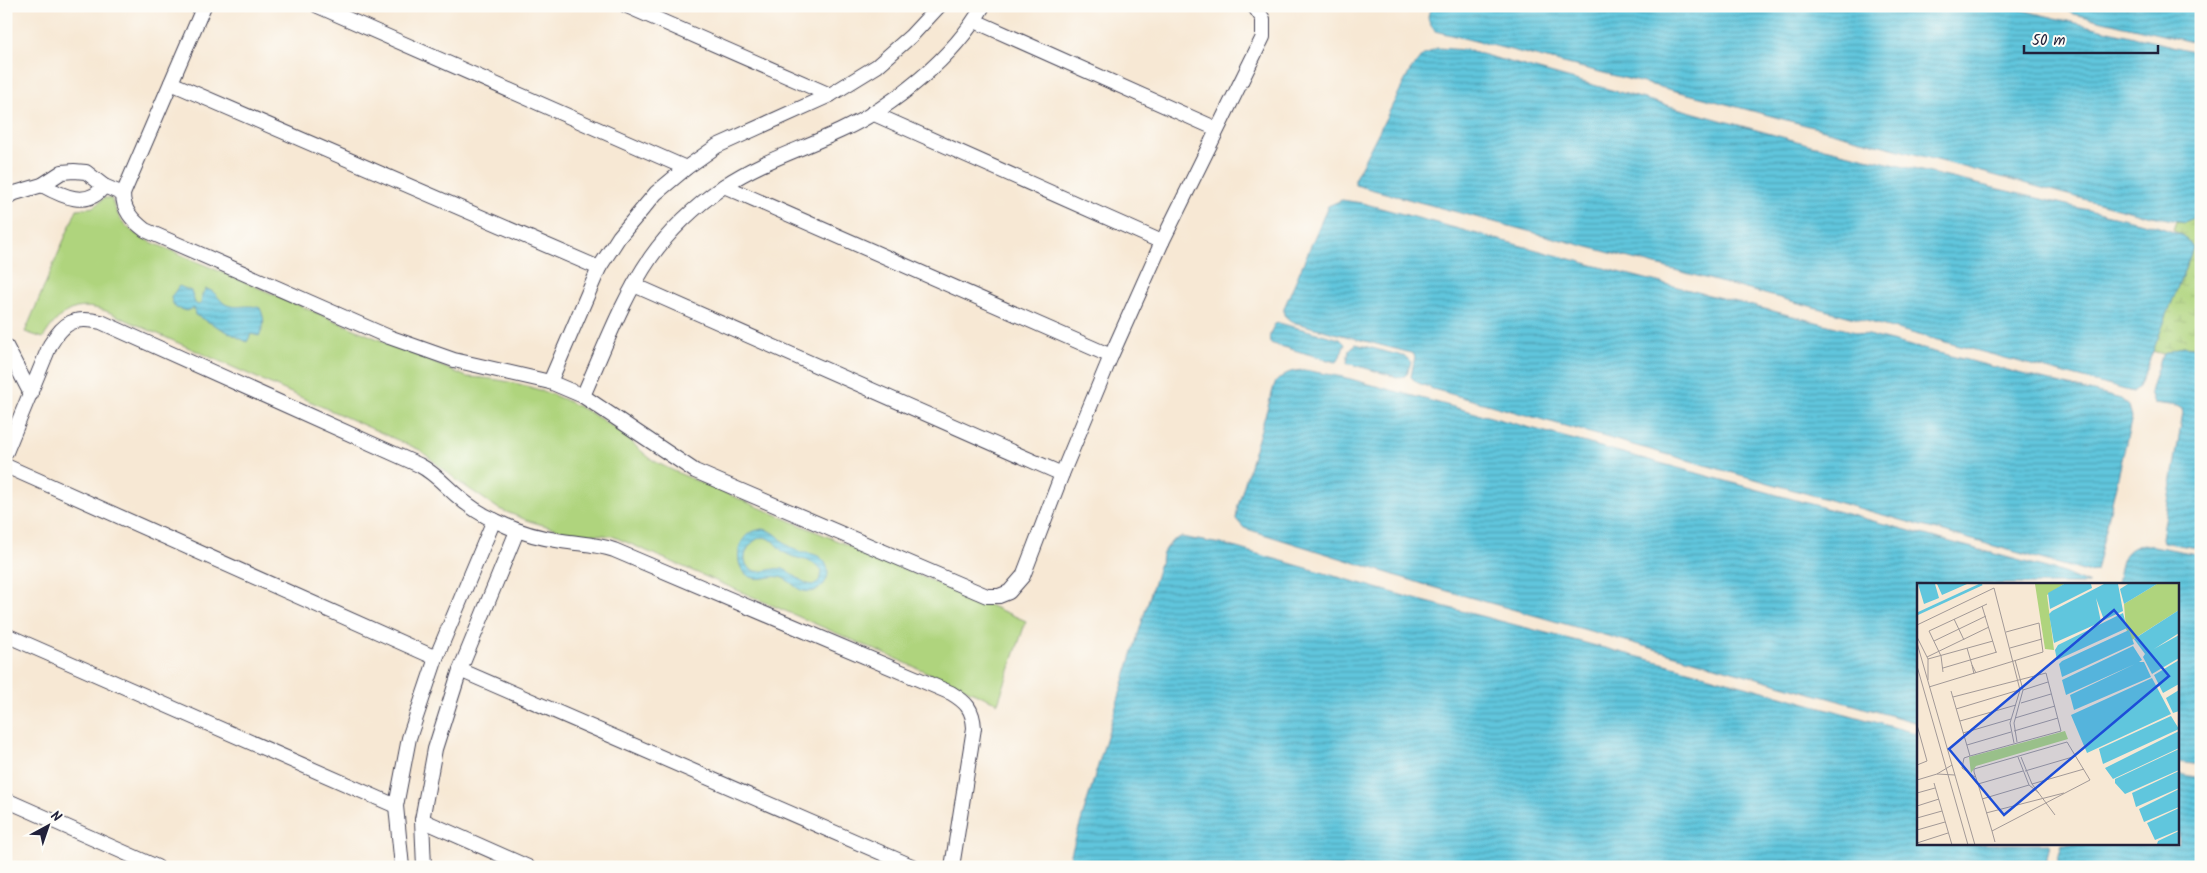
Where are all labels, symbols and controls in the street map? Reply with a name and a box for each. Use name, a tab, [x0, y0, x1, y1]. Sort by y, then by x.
scale bar	[2024, 22, 2158, 54]
text: 50 m	[2032, 29, 2066, 53]
inset map	[1917, 583, 2180, 846]
north arrow	[22, 800, 72, 850]
text: N	[45, 806, 66, 828]

